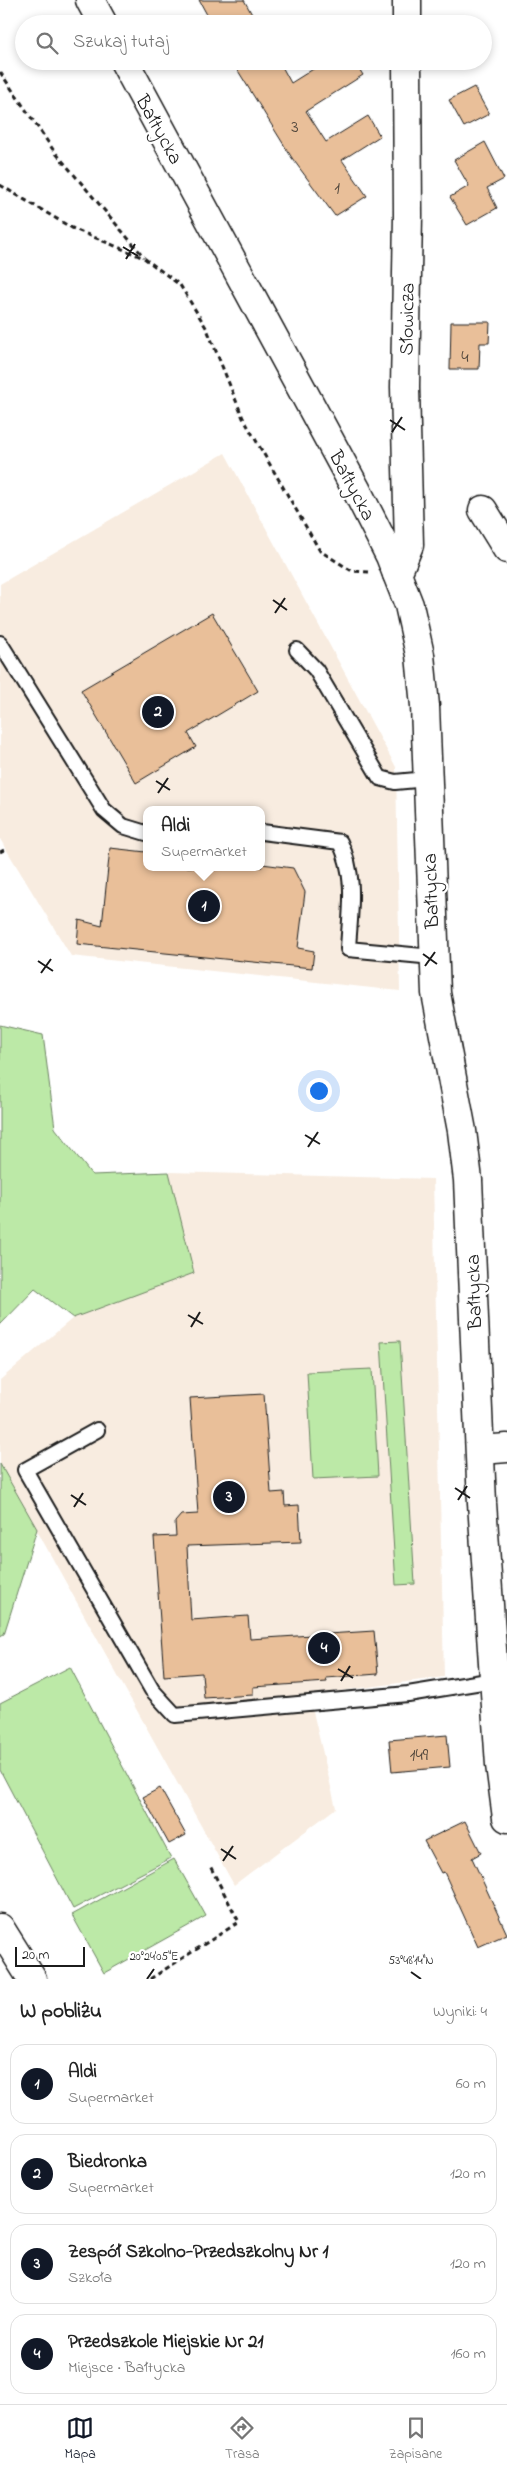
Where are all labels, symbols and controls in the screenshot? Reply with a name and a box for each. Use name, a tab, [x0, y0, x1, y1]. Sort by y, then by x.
search box	[15, 15, 492, 70]
icon: search	[33, 29, 61, 57]
text: Szukaj tutaj	[73, 29, 169, 56]
street label: Bałtycka	[126, 89, 189, 170]
house number: 3	[291, 115, 299, 141]
house number: 1	[334, 176, 340, 202]
street label: Słowicza	[393, 283, 424, 356]
house number: 4	[461, 345, 469, 371]
street label: Bałtycka	[320, 445, 381, 526]
pin: 2	[142, 693, 174, 731]
popup	[143, 806, 265, 871]
text: Aldi	[161, 813, 190, 840]
text: Supermarket	[161, 840, 247, 864]
street label: Bałtycka	[417, 853, 448, 930]
pin: 1	[188, 887, 220, 925]
your location	[306, 1078, 332, 1104]
street label: Bałtycka	[460, 1254, 491, 1331]
pin: 3	[213, 1478, 245, 1516]
pin: 4	[308, 1629, 340, 1667]
house number: 149	[410, 1743, 429, 1769]
scale bar	[15, 1944, 85, 1967]
text: 20 m	[22, 1945, 49, 1966]
text: 20°24'05"E	[130, 1948, 178, 1966]
text: 53°48'14"N	[388, 1952, 434, 1970]
text: W pobliżu	[20, 1997, 102, 2027]
text: Wyniki: 4	[433, 2000, 487, 2024]
text: Aldi	[68, 2059, 97, 2086]
text: 1	[34, 2072, 40, 2096]
text: 60 m	[456, 2072, 486, 2096]
text: Supermarket	[68, 2086, 154, 2110]
text: Biedronka	[68, 2149, 147, 2176]
text: 2	[33, 2162, 41, 2186]
text: 120 m	[450, 2162, 486, 2186]
text: Supermarket	[68, 2176, 154, 2200]
text: Zespół Szkolno-Przedszkolny Nr 1	[68, 2239, 329, 2266]
text: 3	[34, 2252, 40, 2276]
text: 120 m	[450, 2252, 486, 2276]
text: Szkoła	[68, 2266, 112, 2290]
text: Przedszkole Miejskie Nr 21	[68, 2329, 264, 2356]
text: 4	[34, 2342, 40, 2366]
text: 160 m	[451, 2342, 486, 2366]
text: Miejsce · Bałtycka	[68, 2356, 185, 2380]
tab: Mapa	[65, 2414, 96, 2465]
tab: Trasa	[225, 2414, 260, 2465]
tab: Zapisane	[389, 2414, 442, 2465]

